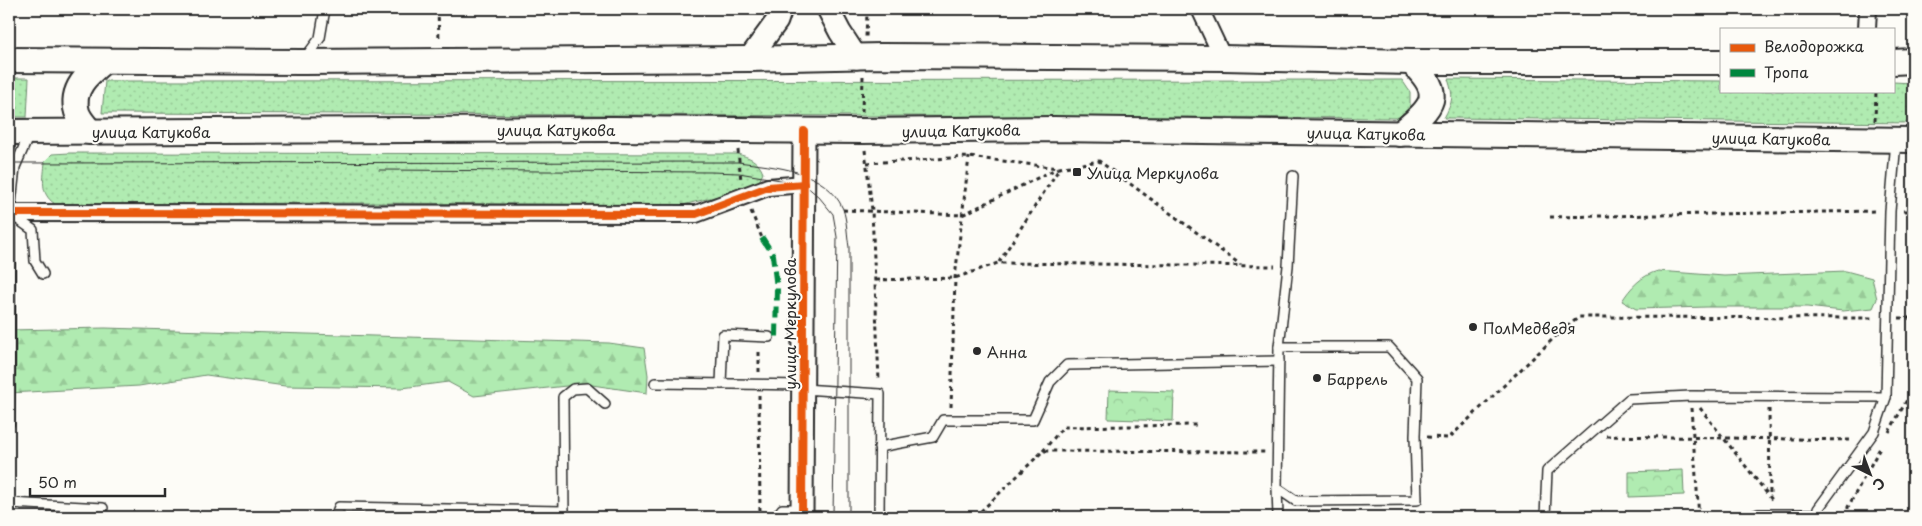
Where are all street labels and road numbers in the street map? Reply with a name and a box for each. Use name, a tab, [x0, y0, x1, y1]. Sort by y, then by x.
street label: улица Катукова	[901, 117, 1021, 143]
street label: улица Катукова	[497, 118, 616, 141]
street label: улица Катукова	[92, 120, 211, 143]
street label: улица Катукова	[1306, 120, 1426, 146]
street label: улица Катукова	[1711, 125, 1831, 151]
street label: улица Меркулова	[778, 257, 801, 390]

